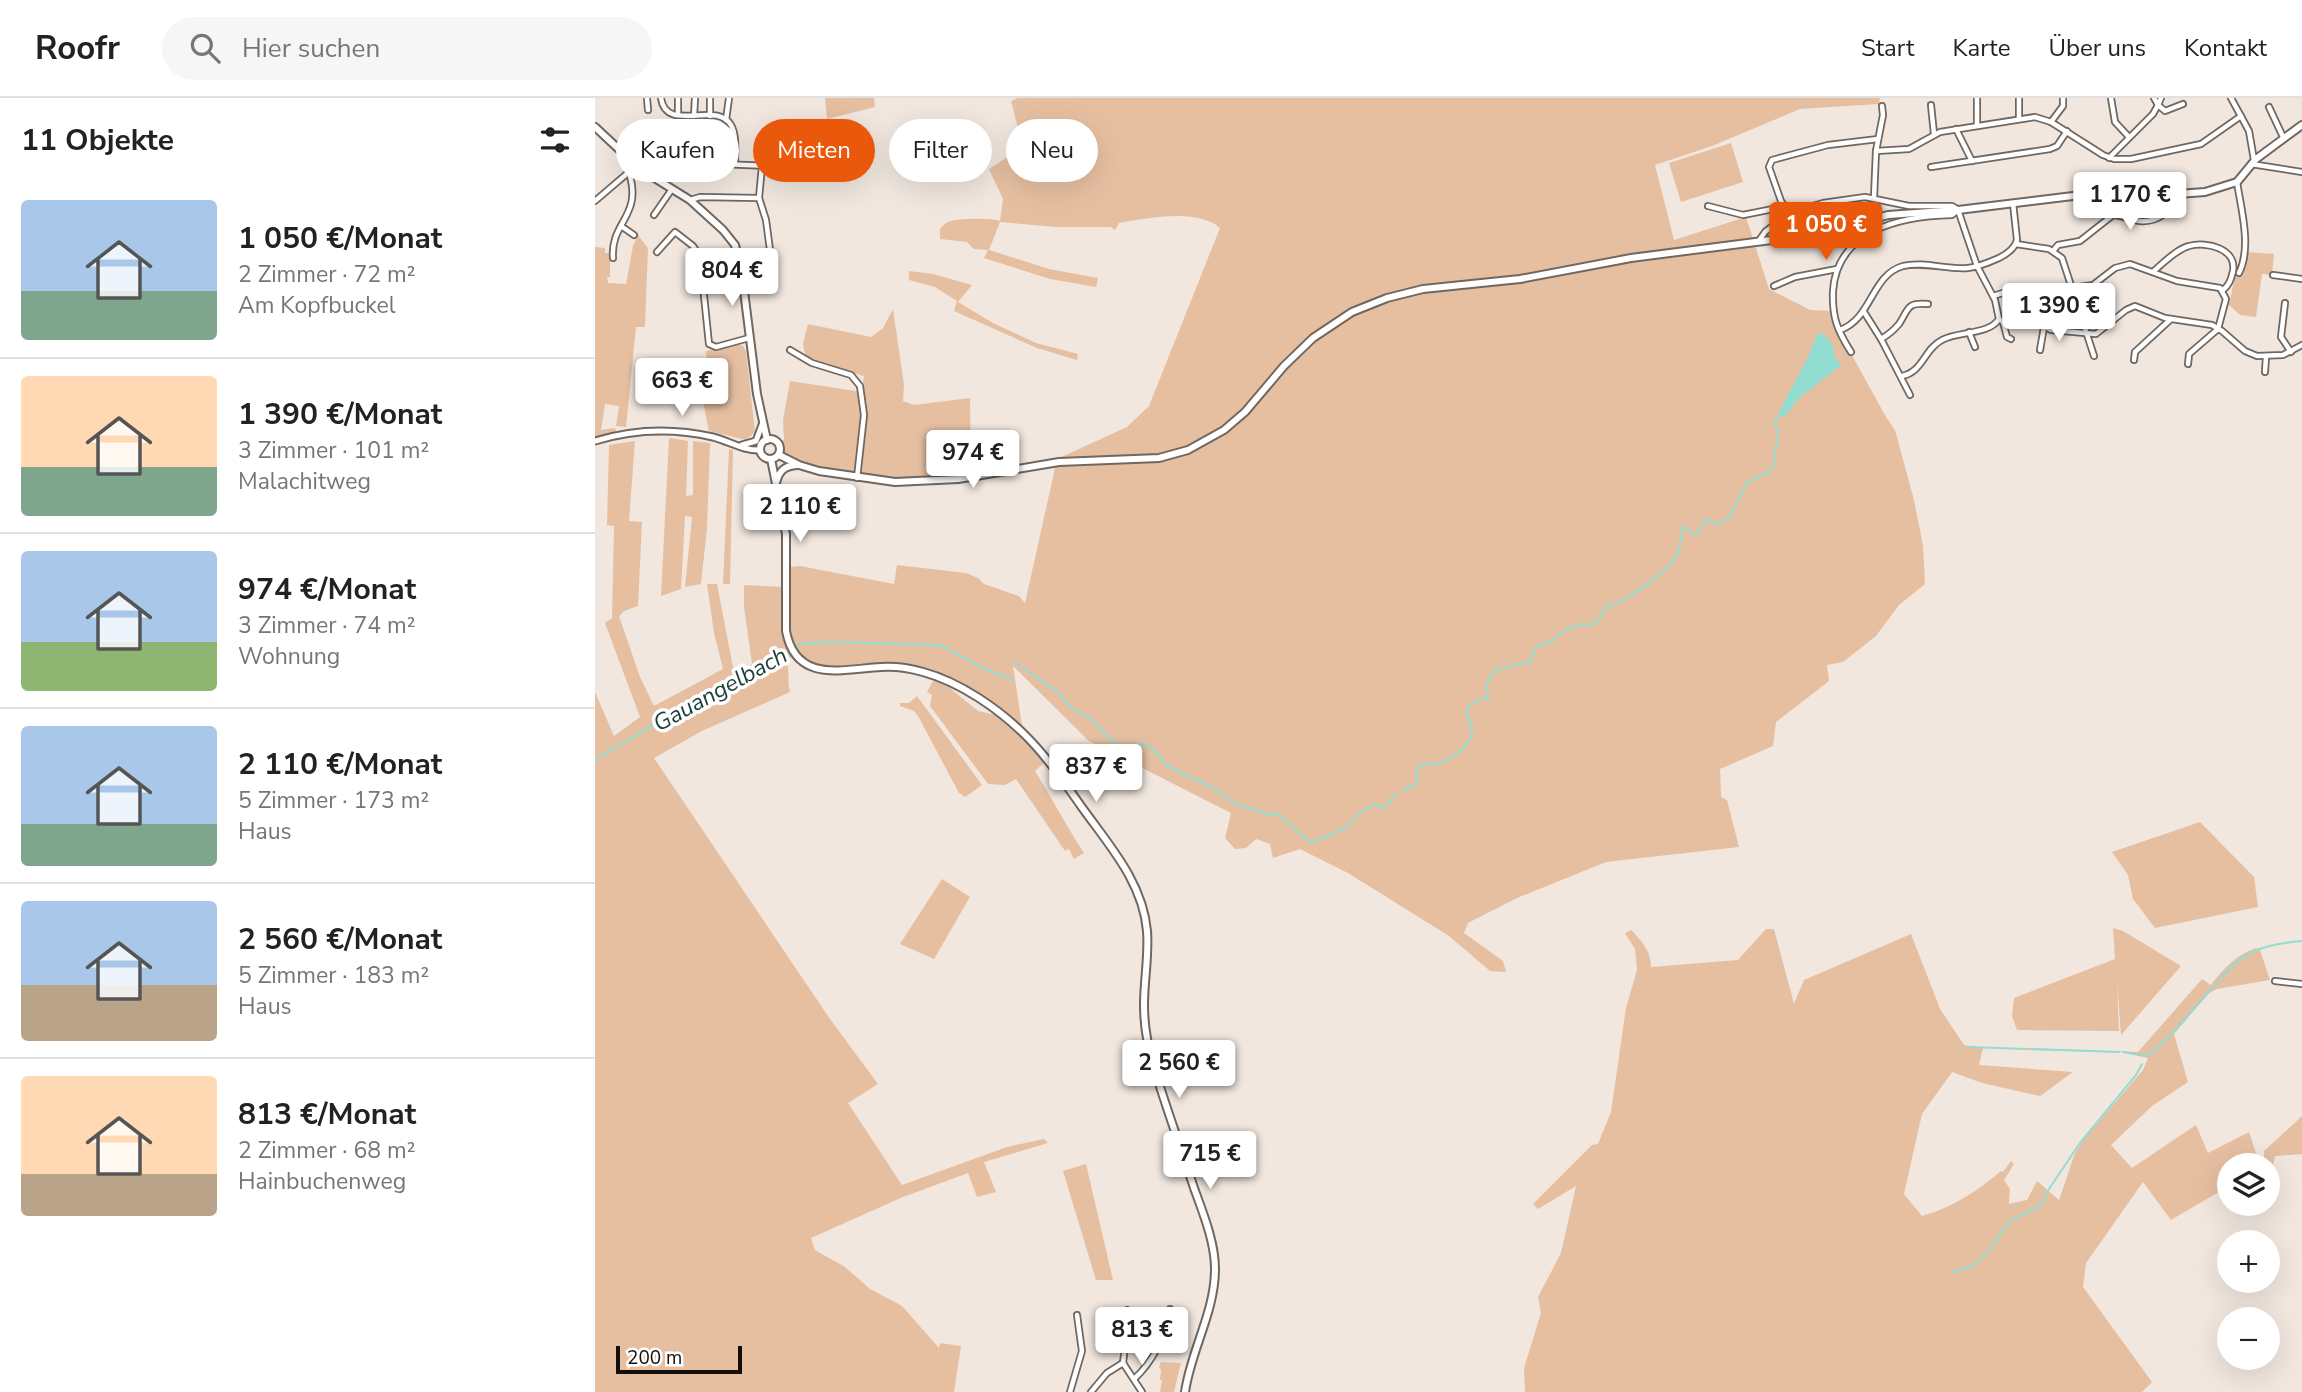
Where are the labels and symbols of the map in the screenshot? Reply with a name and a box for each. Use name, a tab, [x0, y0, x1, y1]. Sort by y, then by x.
pin: 1 170 €	[2065, 172, 2195, 232]
pin: 1 050 €	[1761, 202, 1891, 262]
pin: 804 €	[683, 248, 781, 308]
pin: 1 390 €	[1994, 284, 2124, 343]
pin: 663 €	[633, 358, 731, 418]
pin: 974 €	[924, 430, 1022, 490]
pin: 2 110 €	[735, 484, 865, 544]
water label: Gauangelbach	[648, 640, 793, 739]
pin: 837 €	[1047, 744, 1145, 804]
pin: 2 560 €	[1114, 1040, 1244, 1100]
pin: 715 €	[1161, 1132, 1259, 1191]
pin: 813 €	[1093, 1308, 1191, 1367]
scale bar	[616, 1343, 742, 1375]

